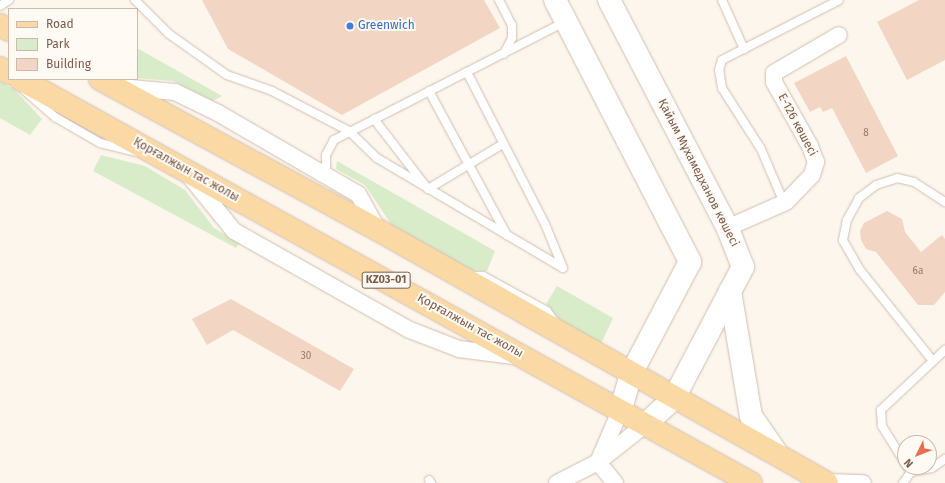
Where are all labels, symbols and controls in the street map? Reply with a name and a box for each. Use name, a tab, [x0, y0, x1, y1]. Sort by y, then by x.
legend	[8, 8, 138, 80]
text: Road	[46, 17, 74, 31]
place label: Greenwich	[358, 19, 415, 33]
marker: Greenwich	[345, 21, 355, 31]
text: Park	[46, 37, 70, 51]
text: Building	[46, 57, 91, 71]
street label: Е-126 көшесі	[774, 91, 820, 159]
street label: Қайым Мұхамедханов көшесі	[654, 97, 742, 249]
house number: 8	[863, 128, 869, 140]
street label: Қорғалжын тас жолы	[131, 135, 241, 205]
house number: 6а	[913, 266, 923, 278]
road number: KZ03-01	[361, 271, 411, 289]
street label: Қорғалжын тас жолы	[415, 291, 525, 361]
house number: 30	[301, 351, 311, 363]
north arrow	[897, 435, 937, 475]
text: N	[901, 456, 916, 470]

